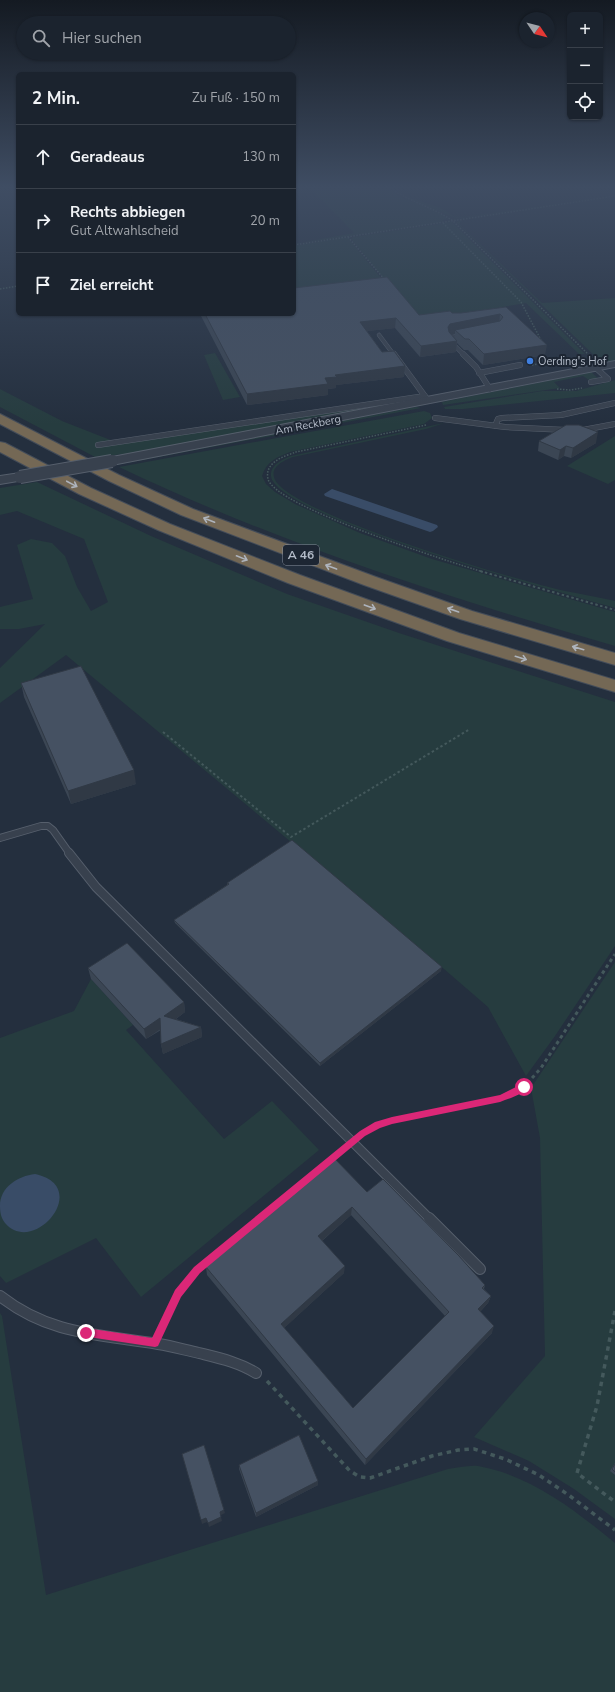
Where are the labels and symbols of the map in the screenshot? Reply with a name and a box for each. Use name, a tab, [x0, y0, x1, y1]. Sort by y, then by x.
north arrow	[519, 12, 555, 48]
place label: Oerding's Hof	[538, 354, 607, 369]
marker: Oerding's Hof	[525, 356, 535, 366]
street label: Am Reckberg	[274, 411, 342, 439]
one-way arrow	[65, 481, 77, 488]
one-way arrow	[204, 516, 216, 524]
road number: A 46	[283, 545, 319, 565]
one-way arrow	[236, 555, 248, 563]
one-way arrow	[325, 562, 337, 570]
one-way arrow	[363, 604, 376, 611]
one-way arrow	[447, 606, 459, 614]
one-way arrow	[571, 644, 584, 651]
one-way arrow	[515, 655, 528, 662]
route start	[515, 1078, 533, 1096]
route end	[77, 1324, 95, 1342]

